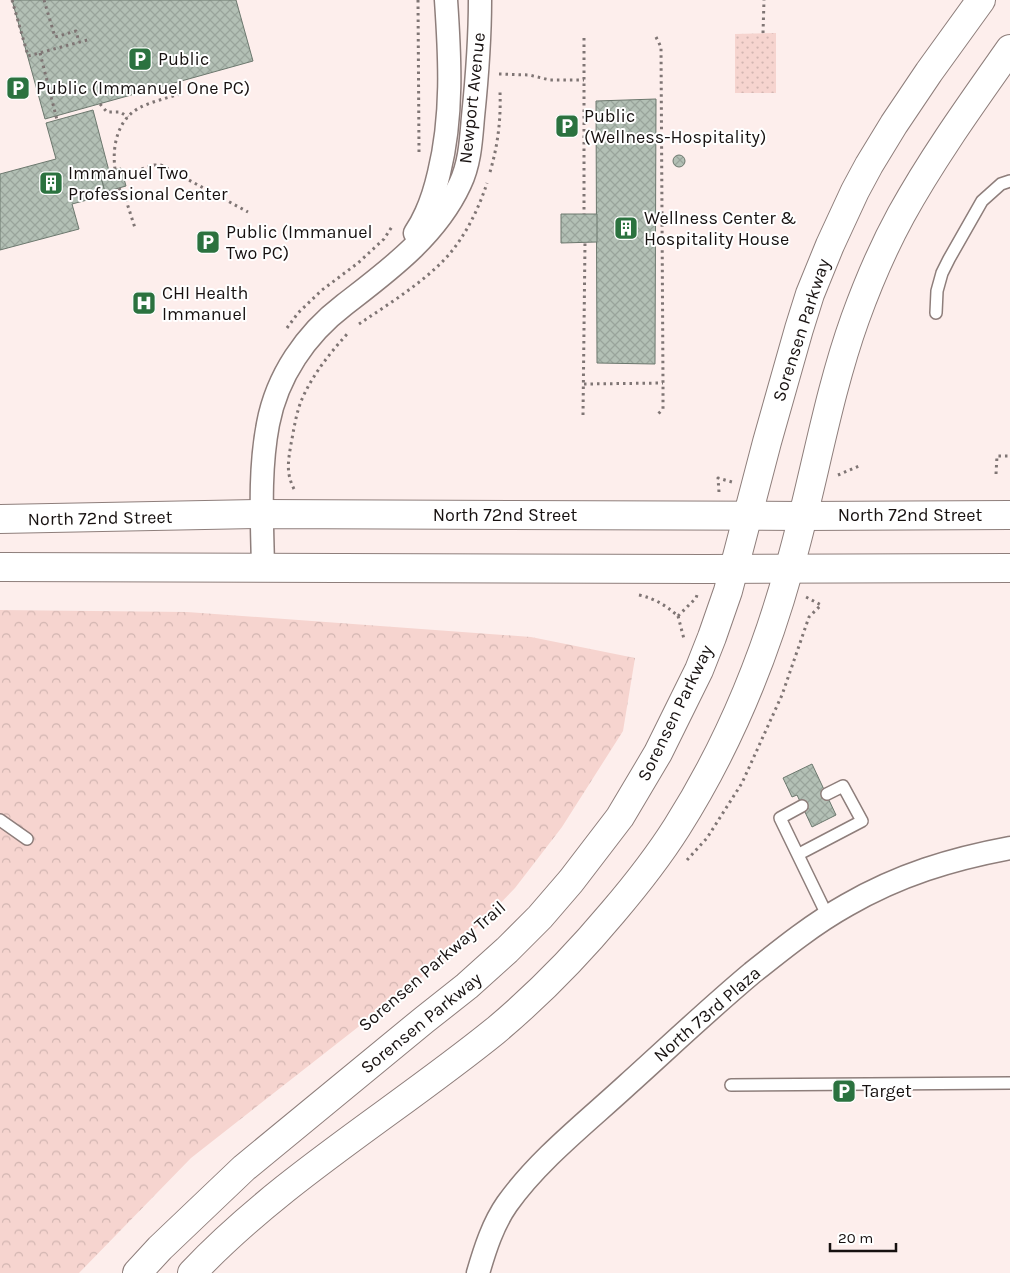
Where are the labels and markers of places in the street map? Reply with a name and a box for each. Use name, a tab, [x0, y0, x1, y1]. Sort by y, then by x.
parking icon: Public	[127, 46, 153, 72]
place label: Public	[158, 48, 209, 70]
parking icon: Public (Immanuel One PC)	[5, 75, 31, 101]
place label: Public (Immanuel One PC)	[36, 77, 250, 99]
place label: Public (Wellness-Hospitality)	[584, 105, 766, 148]
parking icon: Public (Wellness-Hospitality)	[554, 113, 580, 139]
place label: Immanuel Two Professional Center	[68, 162, 228, 205]
building icon: Immanuel Two Professional Center	[38, 170, 64, 196]
place label: Wellness Center & Hospitality House	[644, 207, 797, 250]
building icon: Wellness Center & Hospitality House	[613, 215, 639, 241]
place label: Public (Immanuel Two PC)	[226, 221, 373, 264]
parking icon: Public (Immanuel Two PC)	[195, 229, 221, 255]
place label: CHI Health Immanuel	[162, 282, 248, 325]
hospital icon: CHI Health Immanuel	[131, 290, 157, 316]
parking icon: Target	[831, 1078, 857, 1104]
place label: Target	[862, 1080, 912, 1102]

